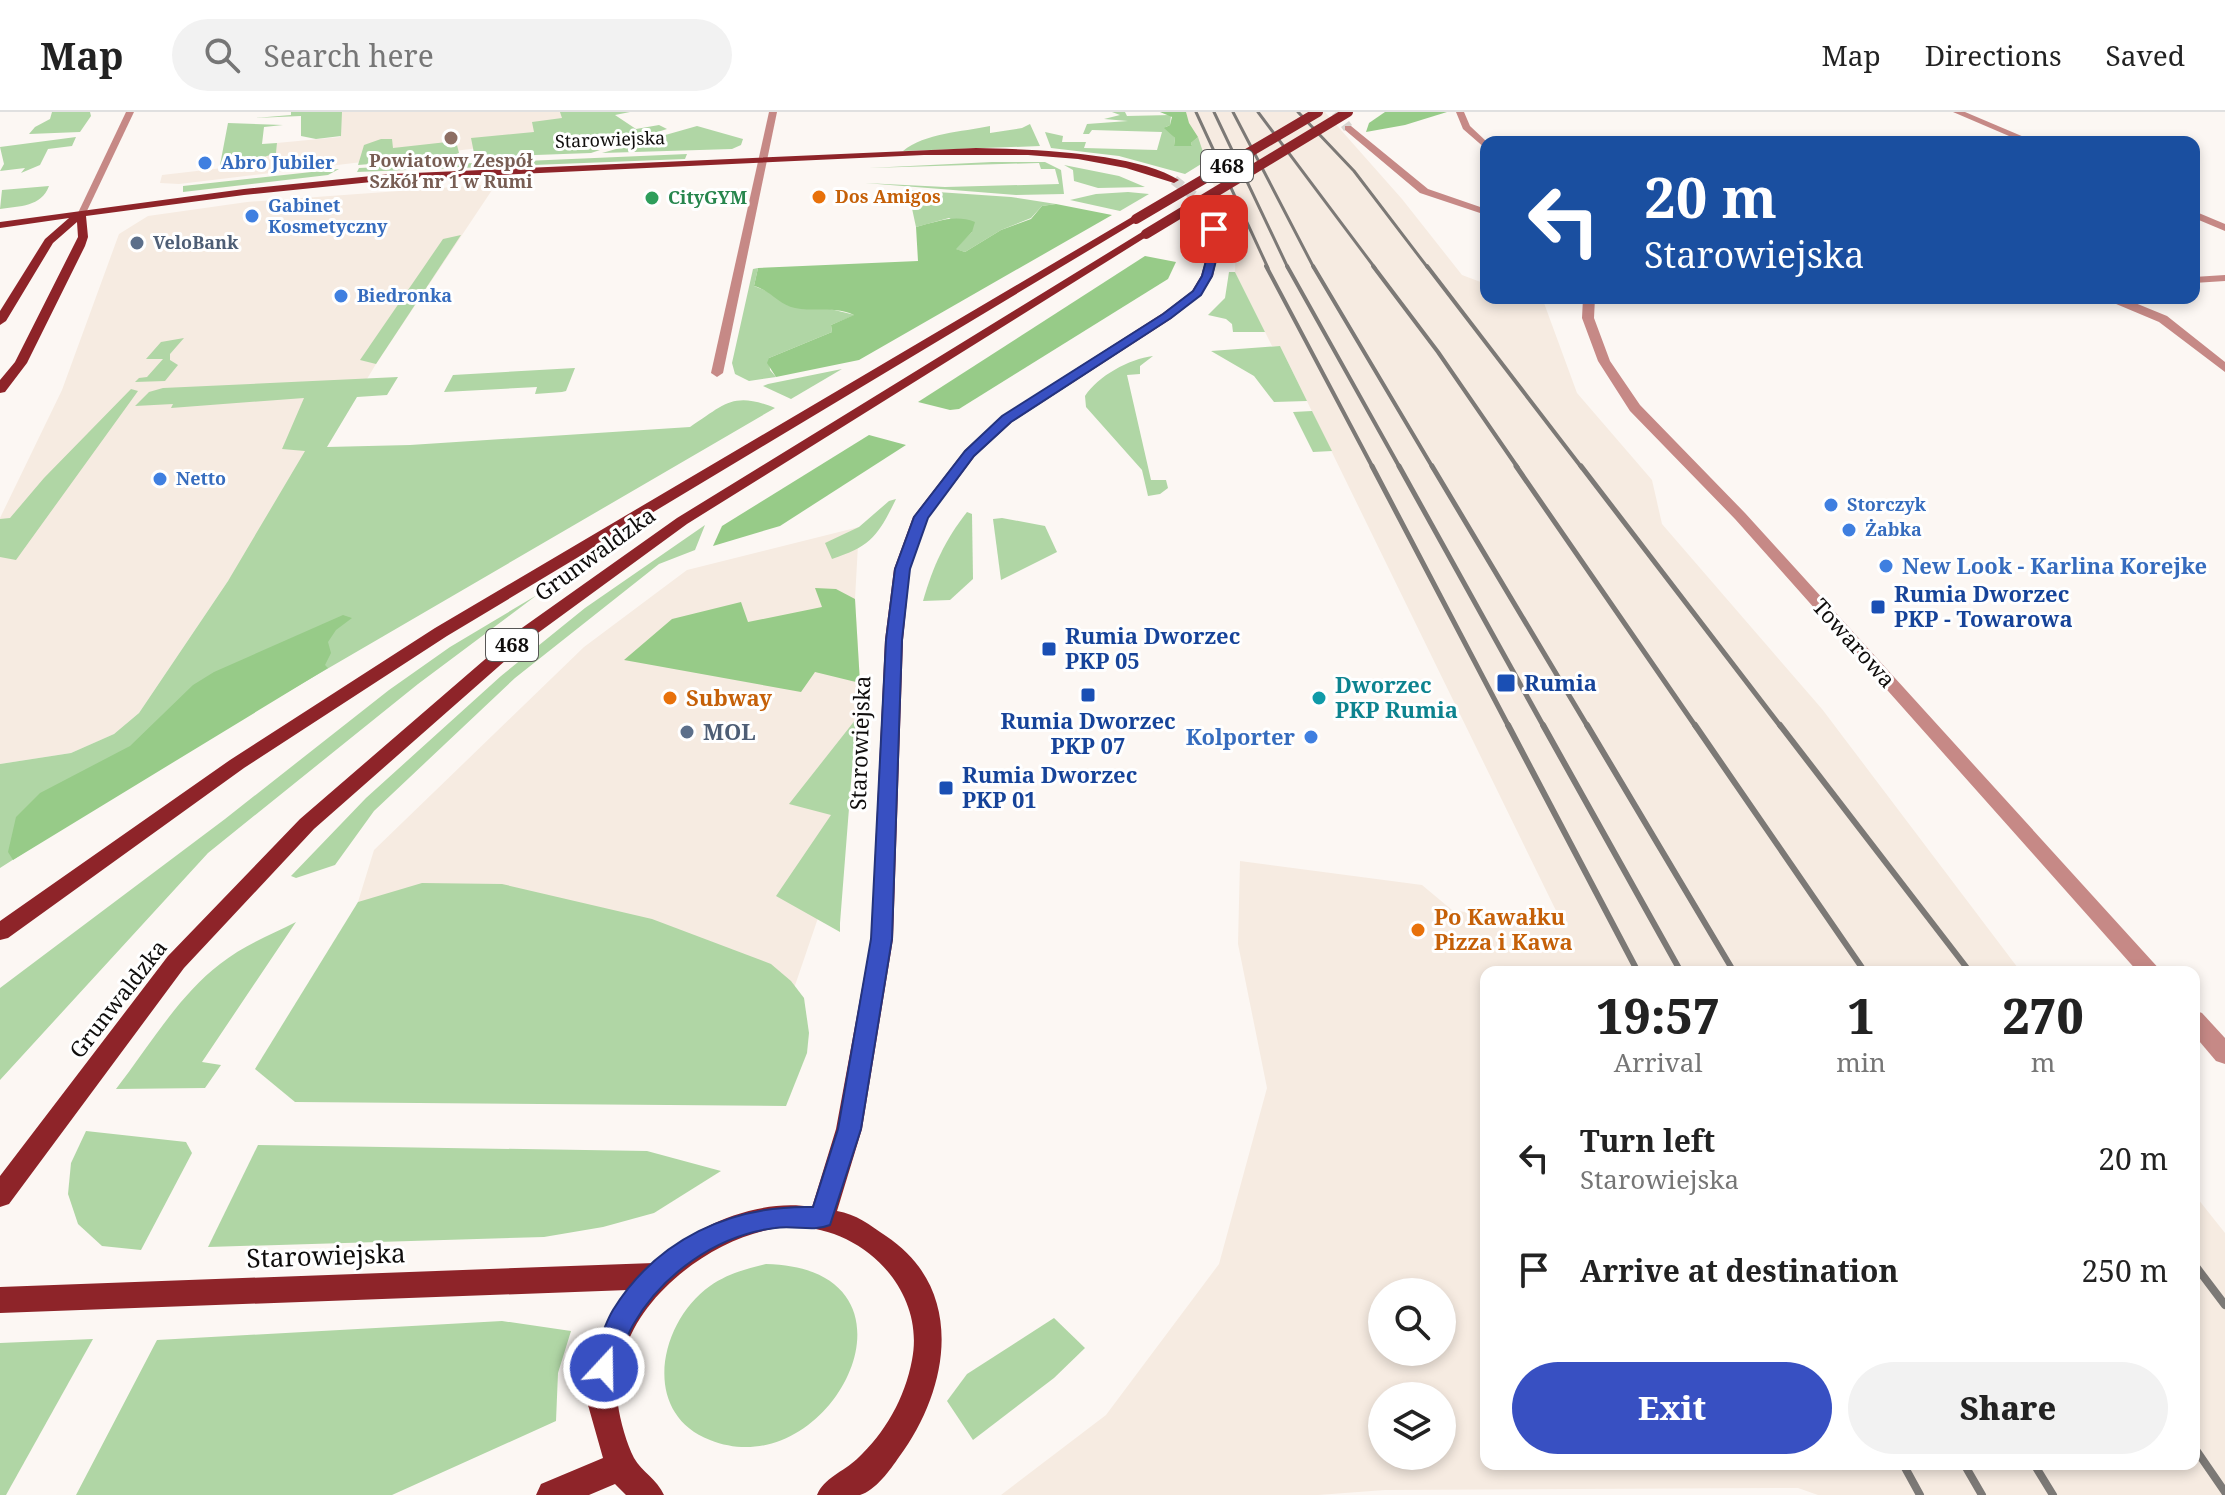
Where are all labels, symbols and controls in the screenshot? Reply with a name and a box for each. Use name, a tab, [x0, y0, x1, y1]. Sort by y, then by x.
search box	[172, 19, 732, 91]
text: Map	[40, 29, 124, 81]
icon: search	[200, 33, 244, 77]
text: Search here	[264, 35, 434, 76]
text: Map	[1821, 36, 1881, 74]
text: Directions	[1925, 36, 2062, 74]
text: Saved	[2106, 36, 2185, 74]
street label: Starowiejska	[554, 125, 665, 153]
marker: Powiatowy Zespół Szkół nr 1 w Rumi	[442, 129, 460, 147]
place label: Powiatowy Zespół Szkół nr 1 w Rumi	[369, 148, 534, 193]
place label: Abro Jubiler	[221, 150, 335, 174]
road number: 468	[1201, 150, 1253, 182]
marker: Abro Jubiler	[196, 154, 214, 172]
text: 20 m	[1644, 158, 1777, 234]
icon: left	[1512, 168, 1616, 272]
place label: Dos Amigos	[835, 184, 941, 208]
place label: CityGYM	[668, 185, 747, 209]
marker: Dos Amigos	[810, 188, 828, 206]
marker: CityGYM	[643, 189, 661, 207]
place label: Gabinet Kosmetyczny	[268, 193, 388, 238]
pin	[1180, 195, 1248, 263]
marker: Gabinet Kosmetyczny	[243, 207, 261, 225]
icon: arrive	[1192, 207, 1236, 251]
place label: VeloBank	[153, 230, 239, 254]
text: Starowiejska	[1644, 230, 1864, 279]
marker: VeloBank	[128, 234, 146, 252]
place label: Biedronka	[357, 283, 452, 307]
marker: Biedronka	[332, 287, 350, 305]
place label: Netto	[176, 466, 226, 490]
marker: Netto	[151, 470, 169, 488]
place label: Storczyk	[1847, 492, 1927, 516]
marker: Storczyk	[1822, 496, 1840, 514]
street label: Grunwaldzka	[528, 499, 661, 607]
place label: Żabka	[1865, 517, 1922, 541]
marker: Żabka	[1840, 521, 1858, 539]
place label: New Look - Karlina Korejke	[1902, 550, 2207, 580]
marker: New Look - Karlina Korejke	[1877, 557, 1895, 575]
place label: Rumia Dworzec PKP - Towarowa	[1894, 578, 2073, 633]
street label: Towarowa	[1807, 591, 1903, 694]
marker: Rumia Dworzec PKP - Towarowa	[1869, 598, 1887, 616]
place label: Rumia Dworzec PKP 05	[1065, 620, 1240, 675]
road number: 468	[486, 629, 538, 661]
marker: Rumia Dworzec PKP 05	[1040, 640, 1058, 658]
place label: Rumia	[1524, 667, 1597, 697]
place label: Dworzec PKP Rumia	[1335, 669, 1458, 724]
marker: Rumia	[1495, 672, 1517, 694]
street label: Starowiejska	[842, 675, 876, 811]
place label: Subway	[686, 682, 772, 712]
marker: Rumia Dworzec PKP 07	[1079, 686, 1097, 704]
marker: Subway	[661, 689, 679, 707]
marker: Dworzec PKP Rumia	[1310, 689, 1328, 707]
place label: Rumia Dworzec PKP 07	[1000, 705, 1176, 760]
place label: MOL	[703, 716, 756, 746]
place label: Kolporter	[1186, 721, 1295, 751]
marker: MOL	[678, 723, 696, 741]
marker: Kolporter	[1302, 728, 1320, 746]
place label: Rumia Dworzec PKP 01	[962, 759, 1137, 814]
marker: Rumia Dworzec PKP 01	[937, 779, 955, 797]
place label: Po Kawałku Pizza i Kawa	[1434, 901, 1573, 956]
marker: Po Kawałku Pizza i Kawa	[1409, 921, 1427, 939]
street label: Grunwaldzka	[62, 933, 173, 1064]
text: 19:57	[1596, 983, 1720, 1048]
text: 1	[1847, 983, 1875, 1048]
text: 270	[2002, 983, 2084, 1048]
text: Arrival	[1614, 1044, 1703, 1080]
text: min	[1836, 1044, 1886, 1080]
text: m	[2031, 1044, 2055, 1080]
text: Turn left	[1580, 1120, 1715, 1161]
icon: left	[1512, 1136, 1556, 1180]
text: 20 m	[2098, 1138, 2168, 1179]
text: Starowiejska	[1580, 1161, 1739, 1197]
street label: Starowiejska	[246, 1234, 406, 1276]
icon: arrive	[1512, 1248, 1556, 1292]
text: Arrive at destination	[1580, 1250, 1899, 1291]
text: 250 m	[2082, 1250, 2168, 1291]
map controls	[1368, 1278, 1456, 1470]
button: search	[1368, 1278, 1456, 1366]
position arrow	[562, 1326, 646, 1410]
button: Exit	[1512, 1362, 1832, 1454]
button: Share	[1848, 1362, 2168, 1454]
button: layers	[1368, 1382, 1456, 1470]

